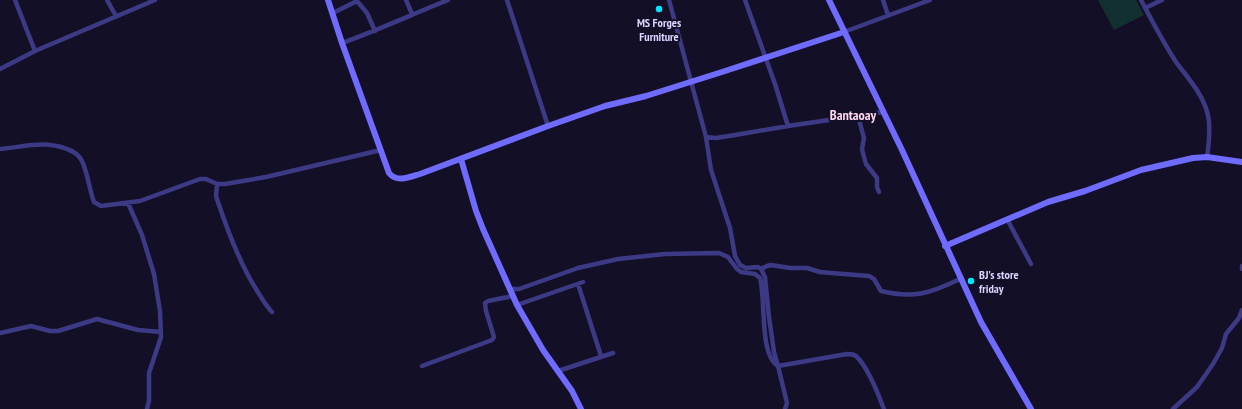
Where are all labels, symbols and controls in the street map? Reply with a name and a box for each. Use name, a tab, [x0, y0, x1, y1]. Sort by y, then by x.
marker: MS Forges Furniture	[654, 4, 664, 14]
place label: MS Forges Furniture	[637, 15, 681, 44]
district label: Bantaoay	[830, 106, 877, 124]
place label: BJ's store friday	[979, 267, 1019, 296]
marker: BJ's store friday	[966, 276, 976, 286]

